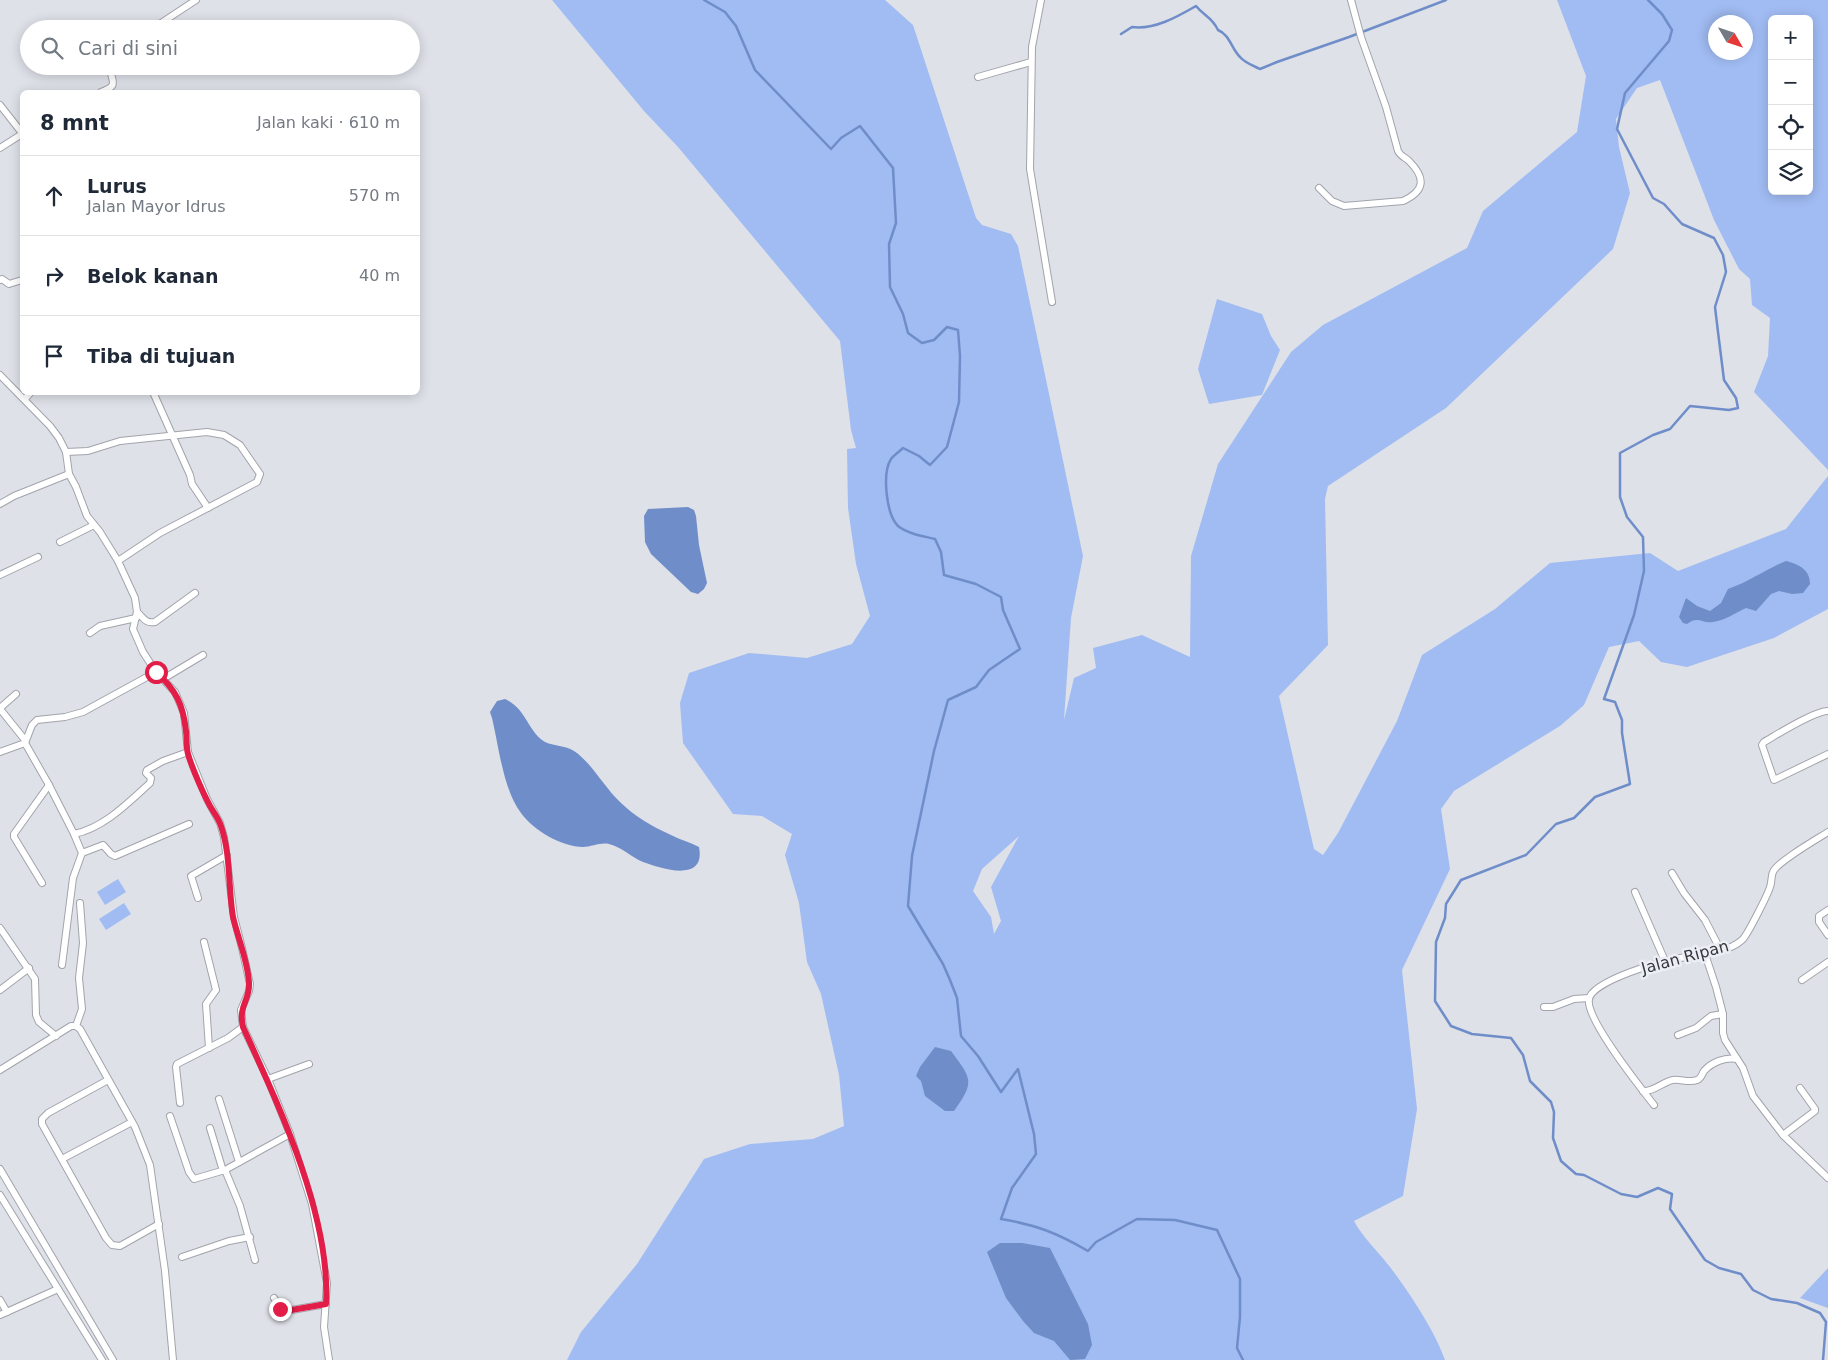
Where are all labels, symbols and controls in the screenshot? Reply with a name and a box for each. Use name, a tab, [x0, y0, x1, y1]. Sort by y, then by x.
north arrow	[1708, 15, 1753, 60]
map controls	[1768, 15, 1813, 195]
button: +	[1768, 15, 1813, 60]
search box	[20, 20, 420, 75]
icon: search	[38, 34, 66, 62]
text: Cari di sini	[78, 37, 178, 59]
button: −	[1768, 60, 1813, 105]
button: locate	[1768, 105, 1813, 150]
text: 8 mnt	[40, 111, 109, 135]
text: Jalan kaki · 610 m	[257, 113, 400, 132]
button: layers	[1768, 150, 1813, 195]
text: Lurus	[87, 175, 147, 197]
icon: ahead	[40, 182, 68, 210]
text: 570 m	[349, 186, 400, 205]
text: Jalan Mayor Idrus	[87, 197, 225, 216]
icon: right	[40, 262, 68, 290]
text: Belok kanan	[87, 265, 219, 287]
text: 40 m	[359, 266, 400, 285]
icon: arrive	[40, 342, 68, 370]
text: Tiba di tujuan	[87, 345, 235, 367]
route start	[145, 661, 168, 684]
street label: Jalan Ripan	[1638, 936, 1731, 978]
route end	[269, 1298, 292, 1321]

